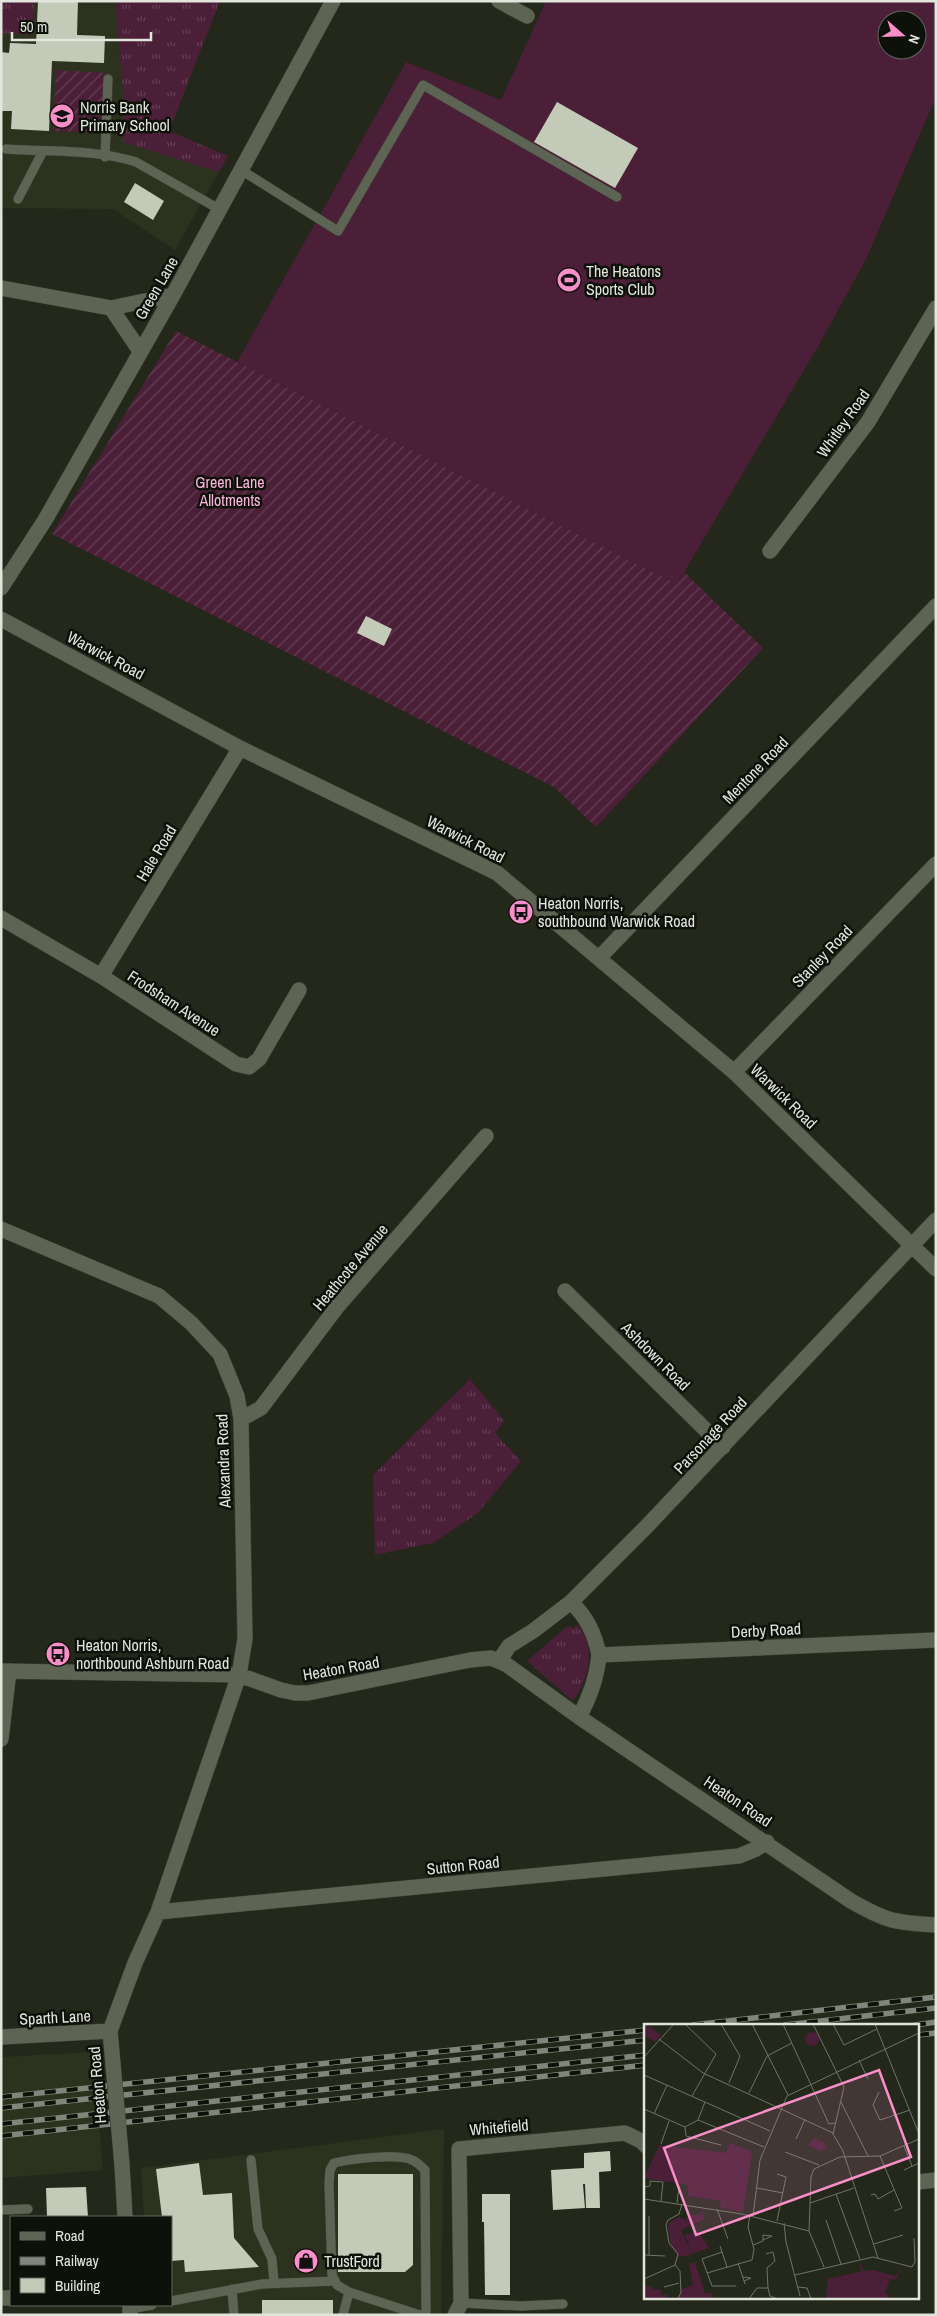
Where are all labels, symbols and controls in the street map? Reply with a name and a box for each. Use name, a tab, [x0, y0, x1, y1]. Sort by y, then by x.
scale bar	[12, 10, 151, 42]
north arrow	[877, 10, 927, 60]
text: 50 m	[20, 16, 47, 37]
text: N	[904, 32, 924, 46]
place label: Norris Bank Primary School	[80, 96, 170, 136]
school or university icon: Norris Bank Primary School	[49, 103, 75, 129]
street label: Green Lane	[129, 252, 183, 324]
place label: The Heatons Sports Club	[586, 260, 661, 300]
sports icon: The Heatons Sports Club	[556, 267, 582, 293]
street label: Whitley Road	[811, 384, 875, 462]
park label: Green Lane Allotments	[195, 471, 265, 511]
street label: Warwick Road	[63, 625, 149, 685]
street label: Mentone Road	[717, 731, 793, 809]
street label: Warwick Road	[423, 810, 509, 868]
street label: Hale Road	[131, 821, 181, 885]
place label: Heaton Norris, southbound Warwick Road	[538, 892, 695, 932]
bus stop icon: Heaton Norris, southbound Warwick Road	[508, 899, 534, 925]
street label: Stanley Road	[787, 920, 857, 992]
street label: Frodsham Avenue	[123, 965, 225, 1041]
street label: Warwick Road	[746, 1059, 822, 1133]
street label: Heathcote Avenue	[307, 1219, 393, 1315]
street label: Ashdown Road	[616, 1316, 695, 1395]
street label: Parsonage Road	[668, 1391, 752, 1479]
street label: Alexandra Road	[210, 1414, 236, 1509]
street label: Derby Road	[730, 1617, 802, 1643]
place label: Heaton Norris, northbound Ashburn Road	[76, 1634, 229, 1674]
bus stop icon: Heaton Norris, northbound Ashburn Road	[45, 1641, 71, 1667]
street label: Heaton Road	[301, 1650, 381, 1686]
street label: Heaton Road	[700, 1770, 776, 1832]
street label: Sutton Road	[426, 1850, 500, 1880]
street label: Sparth Lane	[19, 2004, 91, 2030]
inset map	[644, 2024, 920, 2298]
street label: Heaton Road	[83, 2046, 111, 2124]
street label: Whitefield	[469, 2113, 529, 2141]
legend	[10, 2216, 172, 2306]
text: Road	[55, 2225, 84, 2246]
shop icon: TrustFord	[293, 2248, 319, 2274]
text: Railway	[55, 2250, 100, 2271]
place label: TrustFord	[324, 2250, 380, 2272]
text: Building	[55, 2275, 100, 2296]

